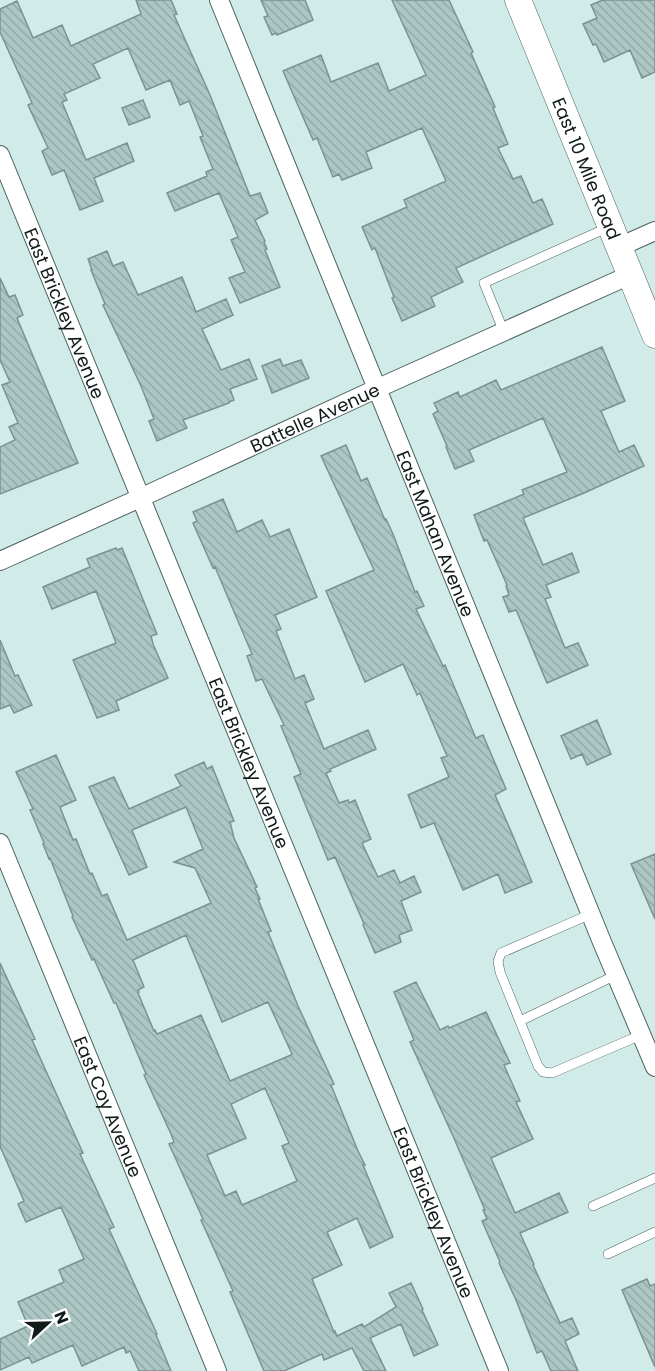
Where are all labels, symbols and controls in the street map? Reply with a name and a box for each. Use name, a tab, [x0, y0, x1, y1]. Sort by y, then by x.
street label: East 10 Mile Road	[547, 94, 627, 243]
street label: East Brickley Avenue	[19, 224, 111, 403]
street label: Battelle Avenue	[246, 377, 384, 458]
street label: East Mahan Avenue	[391, 447, 481, 621]
street label: East Brickley Avenue	[203, 673, 296, 852]
street label: East Coy Avenue	[68, 1032, 148, 1181]
street label: East Brickley Avenue	[388, 1123, 480, 1302]
north arrow	[18, 1293, 78, 1353]
text: N	[49, 1308, 74, 1327]

